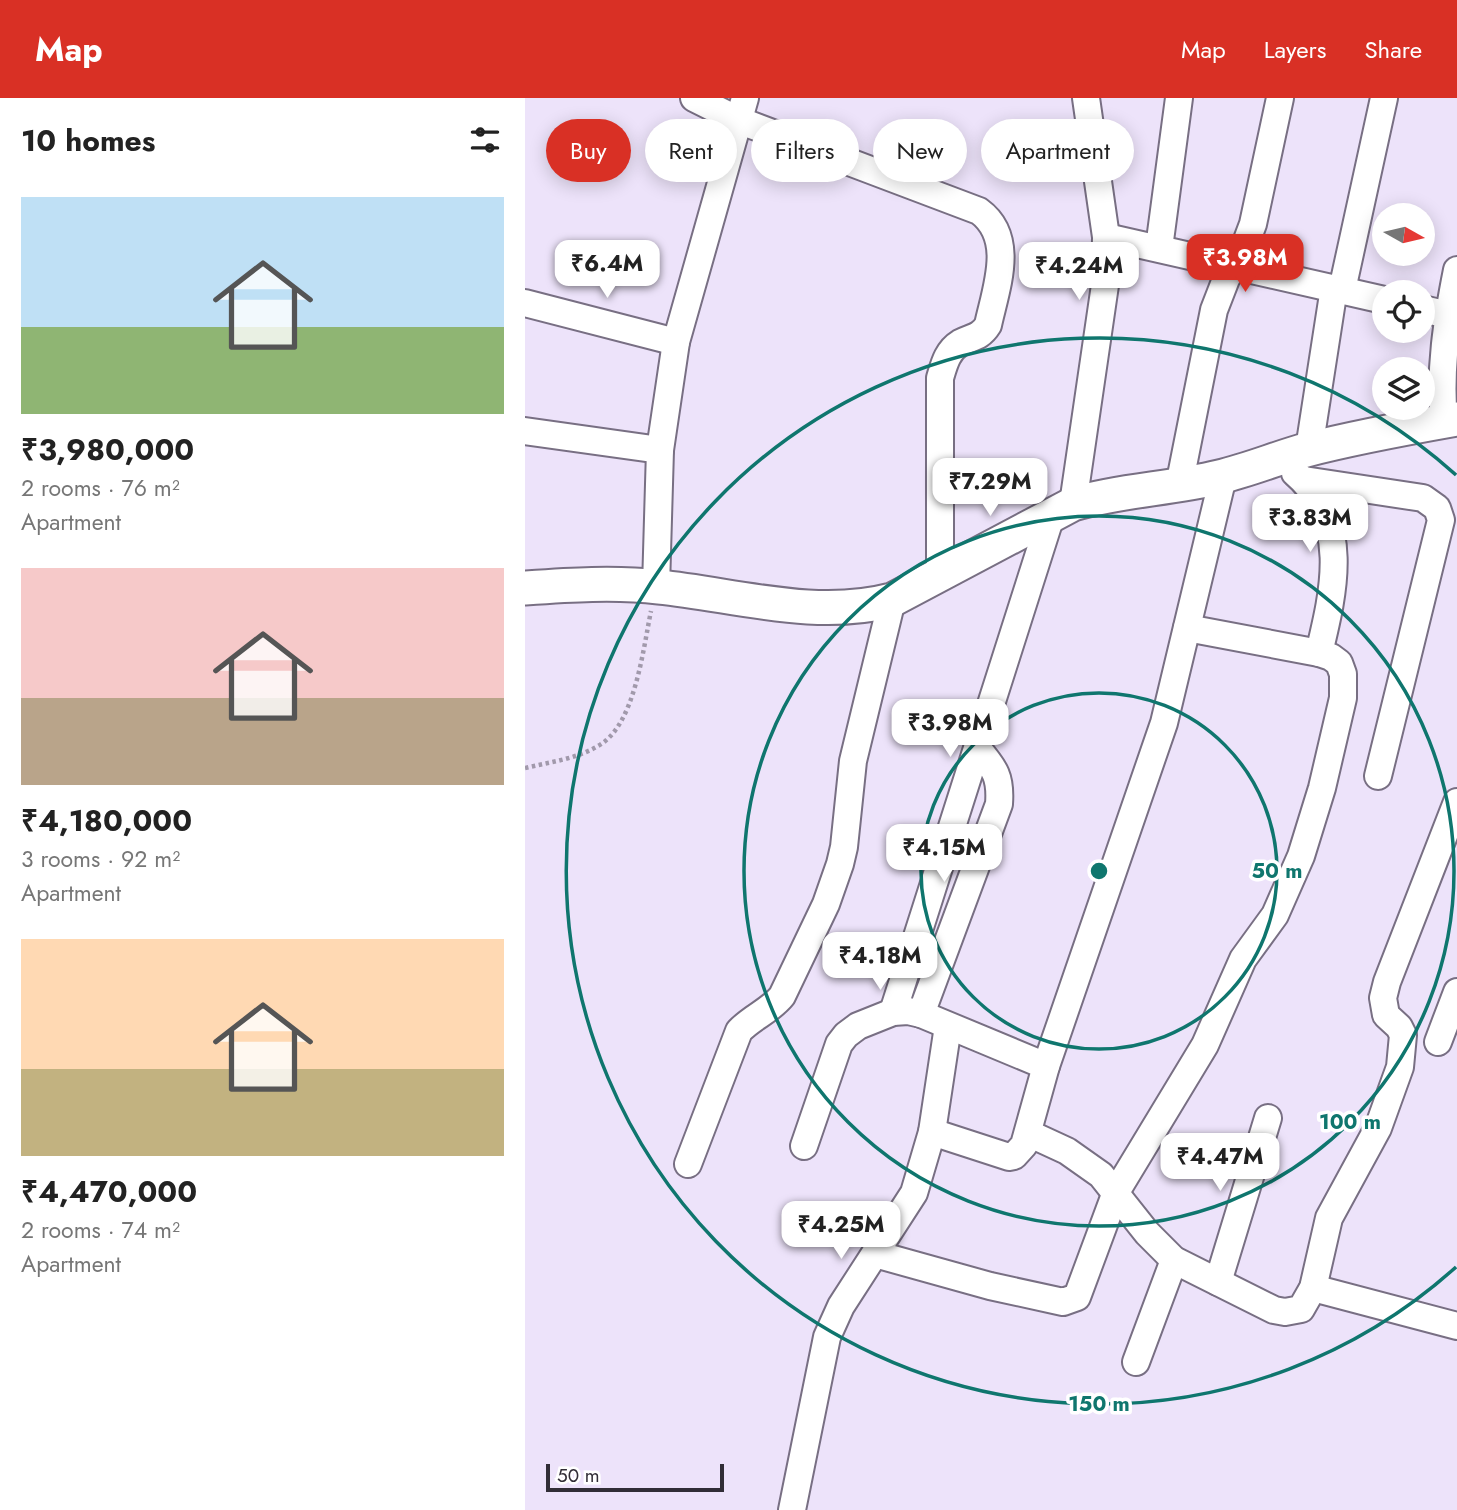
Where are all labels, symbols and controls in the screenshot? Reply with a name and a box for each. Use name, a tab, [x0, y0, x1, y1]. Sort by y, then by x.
text: Map	[35, 26, 103, 73]
text: Map	[1181, 32, 1226, 67]
text: Layers	[1264, 32, 1326, 67]
text: Share	[1364, 32, 1422, 67]
text: 10 homes	[21, 119, 155, 162]
chip: Buy	[546, 119, 631, 182]
chip: Rent	[645, 119, 737, 182]
chip: Filters	[751, 119, 859, 182]
chip: New	[873, 119, 967, 182]
chip: Apartment	[981, 119, 1134, 182]
icon: filters	[466, 121, 504, 159]
north arrow	[1372, 203, 1435, 266]
map controls	[1372, 203, 1435, 420]
pin: ₹3.98M	[1188, 234, 1302, 294]
pin: ₹6.4M	[558, 240, 656, 300]
text: ₹3.98M	[1203, 240, 1287, 274]
icon: home	[200, 242, 326, 368]
pin: ₹4.24M	[1022, 242, 1136, 302]
text: ₹6.4M	[571, 246, 643, 280]
text: ₹4.24M	[1035, 248, 1123, 282]
button: locate	[1372, 280, 1435, 343]
button: layers	[1372, 357, 1435, 420]
text: ₹3,980,000	[21, 428, 194, 471]
pin: ₹7.29M	[933, 458, 1047, 518]
text: ₹7.29M	[948, 464, 1032, 498]
text: 2 rooms · 76 m²	[21, 471, 180, 505]
pin: ₹3.83M	[1253, 494, 1367, 554]
text: ₹3.83M	[1268, 500, 1352, 534]
text: Apartment	[21, 505, 121, 539]
icon: home	[200, 613, 326, 739]
pin: ₹3.98M	[893, 700, 1007, 759]
text: ₹3.98M	[908, 705, 992, 739]
text: ₹4,180,000	[21, 799, 192, 842]
pin: ₹4.15M	[887, 824, 1001, 884]
text: ₹4.15M	[902, 830, 986, 864]
text: 3 rooms · 92 m²	[21, 842, 180, 876]
text: 50 m	[1252, 856, 1302, 886]
centre of rings	[1087, 859, 1111, 883]
text: Apartment	[21, 876, 121, 910]
pin: ₹4.18M	[823, 932, 937, 992]
text: ₹4.18M	[838, 938, 922, 972]
icon: home	[200, 984, 326, 1110]
text: 100 m	[1319, 1107, 1381, 1137]
pin: ₹4.47M	[1163, 1134, 1277, 1193]
text: ₹4.47M	[1176, 1139, 1264, 1173]
text: ₹4,470,000	[21, 1170, 197, 1213]
pin: ₹4.25M	[784, 1202, 898, 1261]
text: ₹4.25M	[797, 1207, 885, 1241]
text: 2 rooms · 74 m²	[21, 1213, 180, 1247]
text: Apartment	[21, 1247, 121, 1281]
text: 150 m	[1068, 1389, 1130, 1419]
scale bar	[546, 1461, 725, 1493]
text: 50 m	[557, 1462, 600, 1489]

